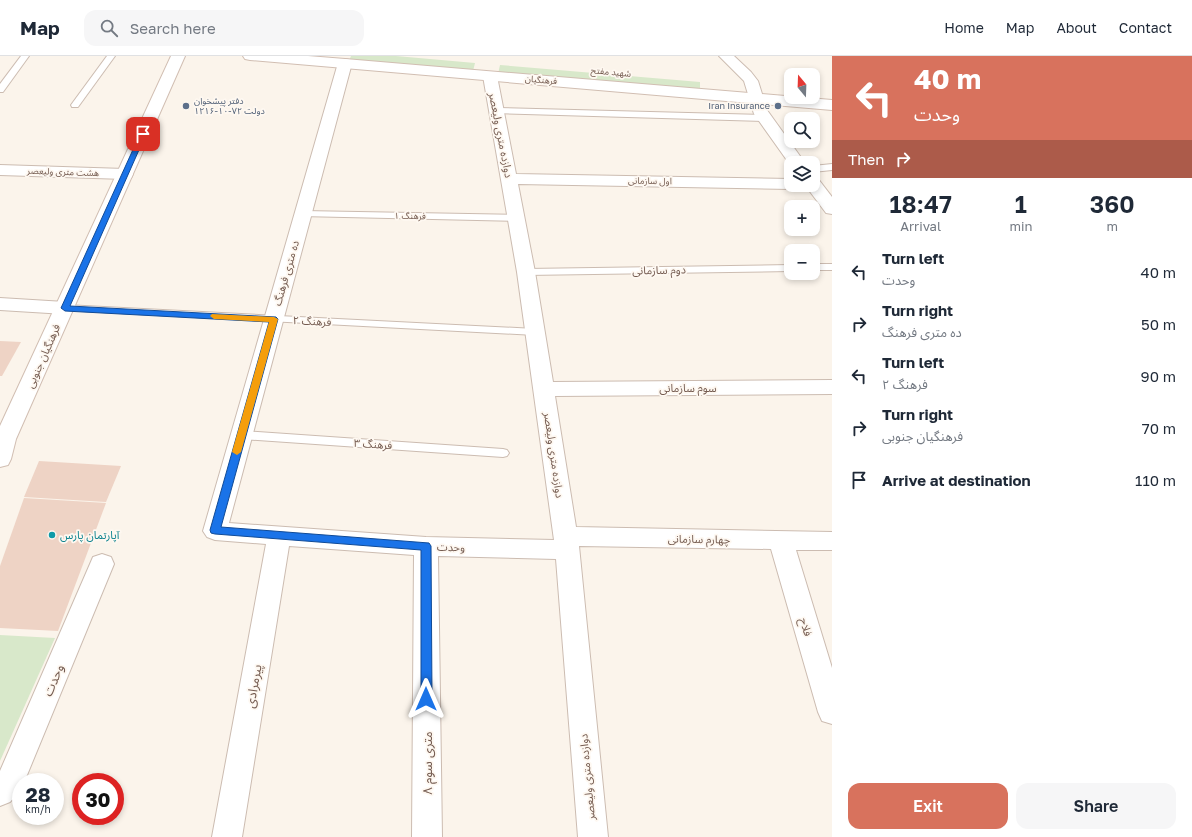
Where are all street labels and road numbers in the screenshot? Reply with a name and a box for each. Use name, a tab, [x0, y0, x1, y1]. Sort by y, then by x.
street label: شهید مفتح	[590, 64, 632, 81]
street label: فرهنگیان	[524, 73, 558, 87]
street label: دوازده متری ولیعصر	[486, 90, 516, 179]
street label: هشت متری ولیعصر	[26, 165, 99, 179]
street label: اول سازمانی	[628, 175, 672, 187]
street label: فرهنگ ۱	[394, 210, 426, 222]
street label: ده متری فرهنگ	[270, 239, 302, 307]
street label: دوم سازمانی	[632, 263, 686, 278]
street label: فرهنگ ۲	[292, 313, 332, 329]
street label: فرهنگیان جنوبی	[23, 322, 63, 390]
street label: سوم سازمانی	[659, 381, 717, 396]
street label: دوازده متری ولیعصر	[541, 410, 567, 499]
street label: فرهنگ ۳	[353, 436, 393, 452]
street label: چهارم سازمانی	[668, 531, 731, 548]
street label: وحدت	[437, 540, 465, 554]
street label: فلاح	[796, 616, 815, 638]
street label: وحدت	[39, 661, 67, 698]
street label: پیرمرادی	[241, 663, 267, 710]
street label: ۸ متری سوم	[419, 731, 437, 795]
street label: دوازده متری ولیعصر	[576, 733, 598, 822]

